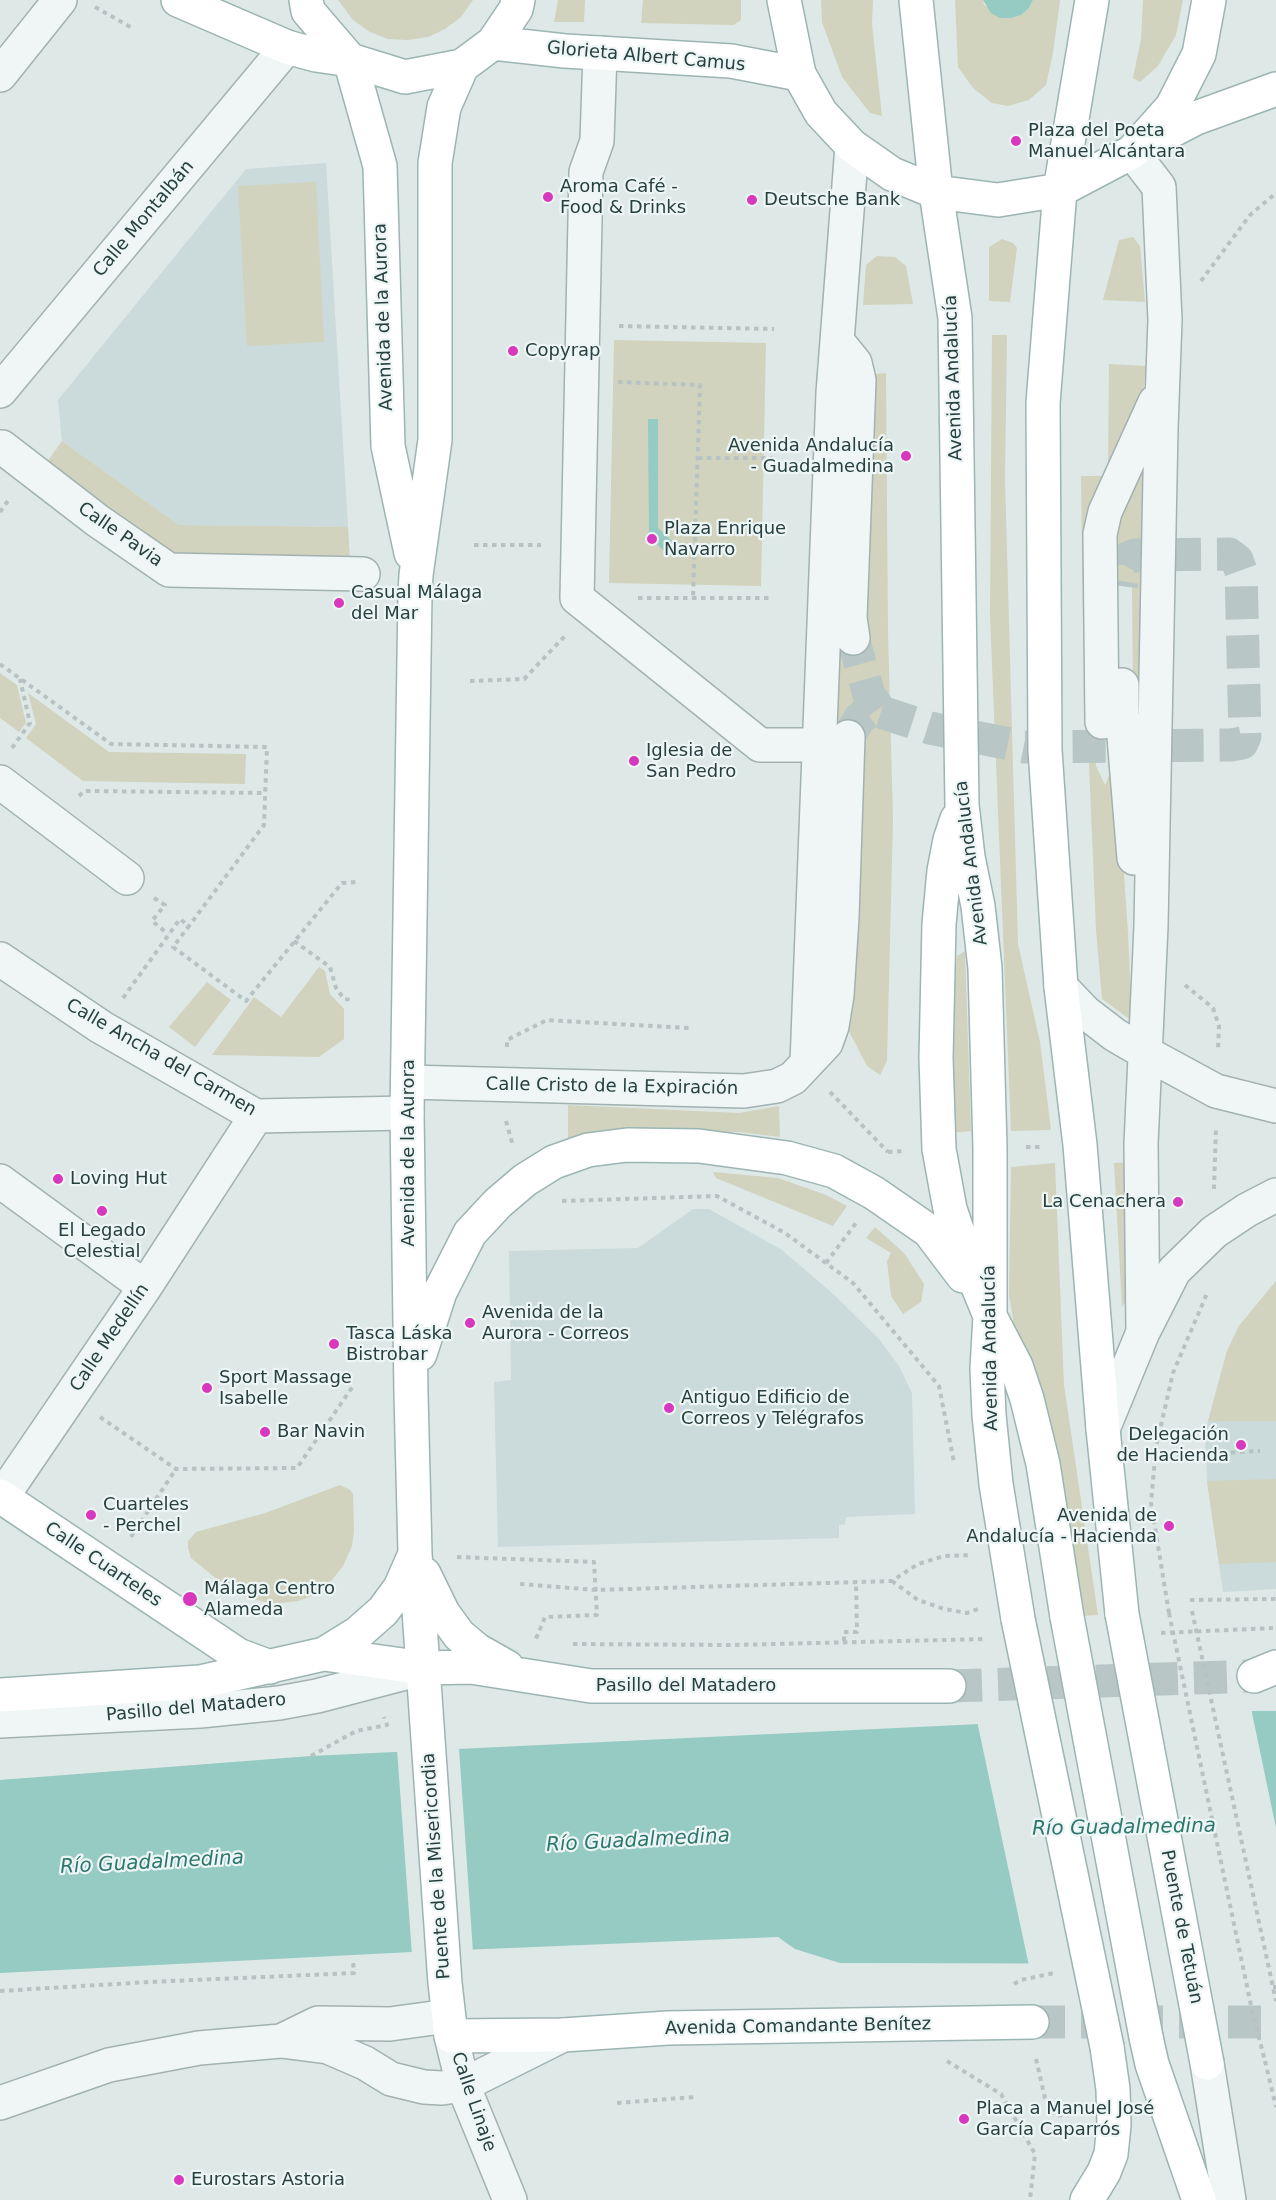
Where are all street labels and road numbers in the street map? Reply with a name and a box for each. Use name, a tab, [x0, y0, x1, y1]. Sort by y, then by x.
street label: Glorieta Albert Camus	[546, 38, 746, 76]
street label: Calle Montalbán	[89, 156, 199, 282]
street label: Avenida de la Aurora	[370, 223, 398, 411]
street label: Avenida Andalucía	[940, 295, 968, 461]
street label: Calle Pavia	[74, 498, 166, 572]
street label: Avenida Andalucía	[951, 779, 993, 947]
street label: Calle Ancha del Carmen	[62, 995, 260, 1121]
street label: Avenida de la Aurora	[398, 1059, 420, 1247]
street label: Calle Cristo de la Expiración	[485, 1074, 739, 1100]
street label: Avenida Andalucía	[979, 1265, 1003, 1431]
street label: Calle Medellín	[66, 1280, 154, 1396]
street label: Calle Cuarteles	[40, 1518, 166, 1612]
street label: Pasillo del Matadero	[596, 1675, 776, 1697]
street label: Pasillo del Matadero	[105, 1689, 287, 1727]
street label: Puente de la Misericordia	[418, 1752, 456, 1980]
street label: Puente de Tetuán	[1155, 1848, 1207, 2006]
street label: Avenida Comandante Benítez	[665, 2014, 931, 2040]
street label: Calle Linaje	[446, 2049, 500, 2155]

